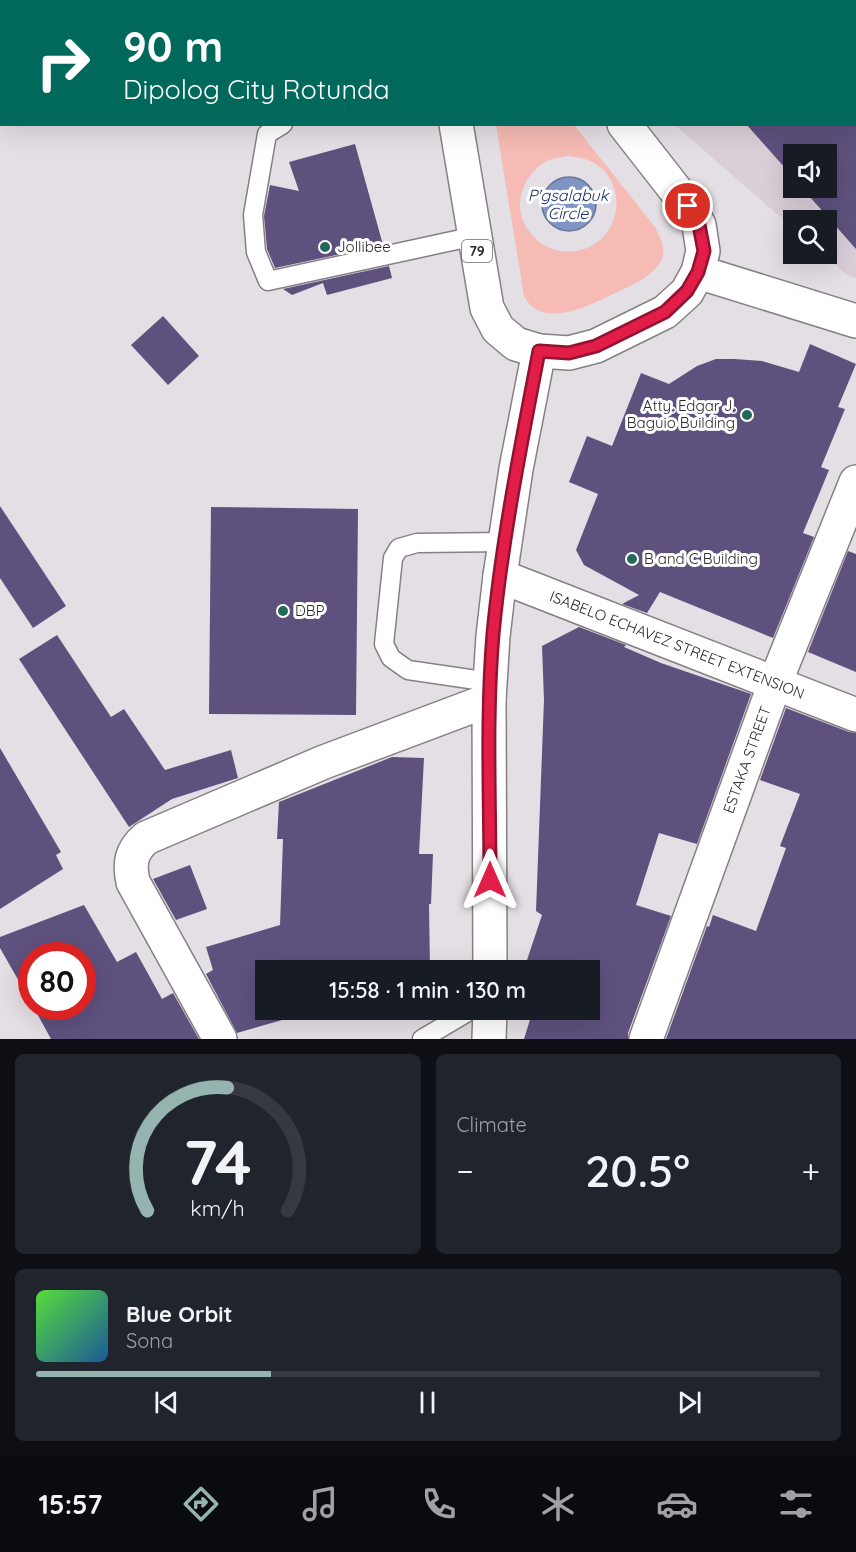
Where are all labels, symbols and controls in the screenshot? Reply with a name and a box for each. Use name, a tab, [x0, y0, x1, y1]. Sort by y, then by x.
text: 90 m	[123, 20, 223, 73]
icon: right	[24, 24, 102, 102]
text: Dipolog City Rotunda	[123, 72, 390, 106]
map controls	[783, 144, 837, 264]
button: sound	[783, 144, 837, 198]
pin	[662, 180, 713, 231]
water label: P'gsalabuk Circle	[528, 185, 610, 223]
icon: arrive	[671, 189, 704, 222]
button: search	[783, 210, 837, 264]
place label: Jollibee	[337, 237, 391, 256]
marker: Jollibee	[318, 240, 332, 254]
road number: 79	[462, 240, 492, 262]
place label: Atty. Edgar J. Baguio Building	[627, 396, 735, 432]
marker: Atty. Edgar J. Baguio Building	[740, 408, 754, 422]
place label: B and C Building	[644, 549, 758, 568]
marker: B and C Building	[625, 552, 639, 566]
street label: ISABELO ECHAVEZ STREET EXTENSION	[547, 586, 807, 703]
place label: DBP	[295, 601, 325, 620]
marker: DBP	[276, 604, 290, 618]
street label: ESTAKA STREET	[719, 703, 775, 816]
position arrow	[458, 848, 522, 912]
speed limit sign: 80	[18, 942, 96, 1020]
text: 15:58 · 1 min · 130 m	[329, 976, 526, 1004]
text: Climate	[457, 1112, 527, 1137]
text: 74	[184, 1123, 252, 1201]
text: 20.5°	[585, 1142, 690, 1198]
text: −	[457, 1150, 474, 1191]
text: +	[801, 1150, 820, 1191]
text: km/h	[191, 1195, 245, 1221]
text: Blue Orbit	[126, 1300, 232, 1328]
text: Sona	[126, 1328, 173, 1353]
icon: previous	[150, 1386, 183, 1419]
icon: pause	[411, 1386, 444, 1419]
icon: next	[673, 1386, 706, 1419]
icon: directions	[180, 1483, 222, 1525]
icon: music	[299, 1483, 341, 1525]
icon: phone	[418, 1483, 460, 1525]
icon: climate	[537, 1483, 579, 1525]
icon: car	[656, 1483, 698, 1525]
icon: filters	[775, 1483, 817, 1525]
text: 15:57	[39, 1487, 102, 1521]

